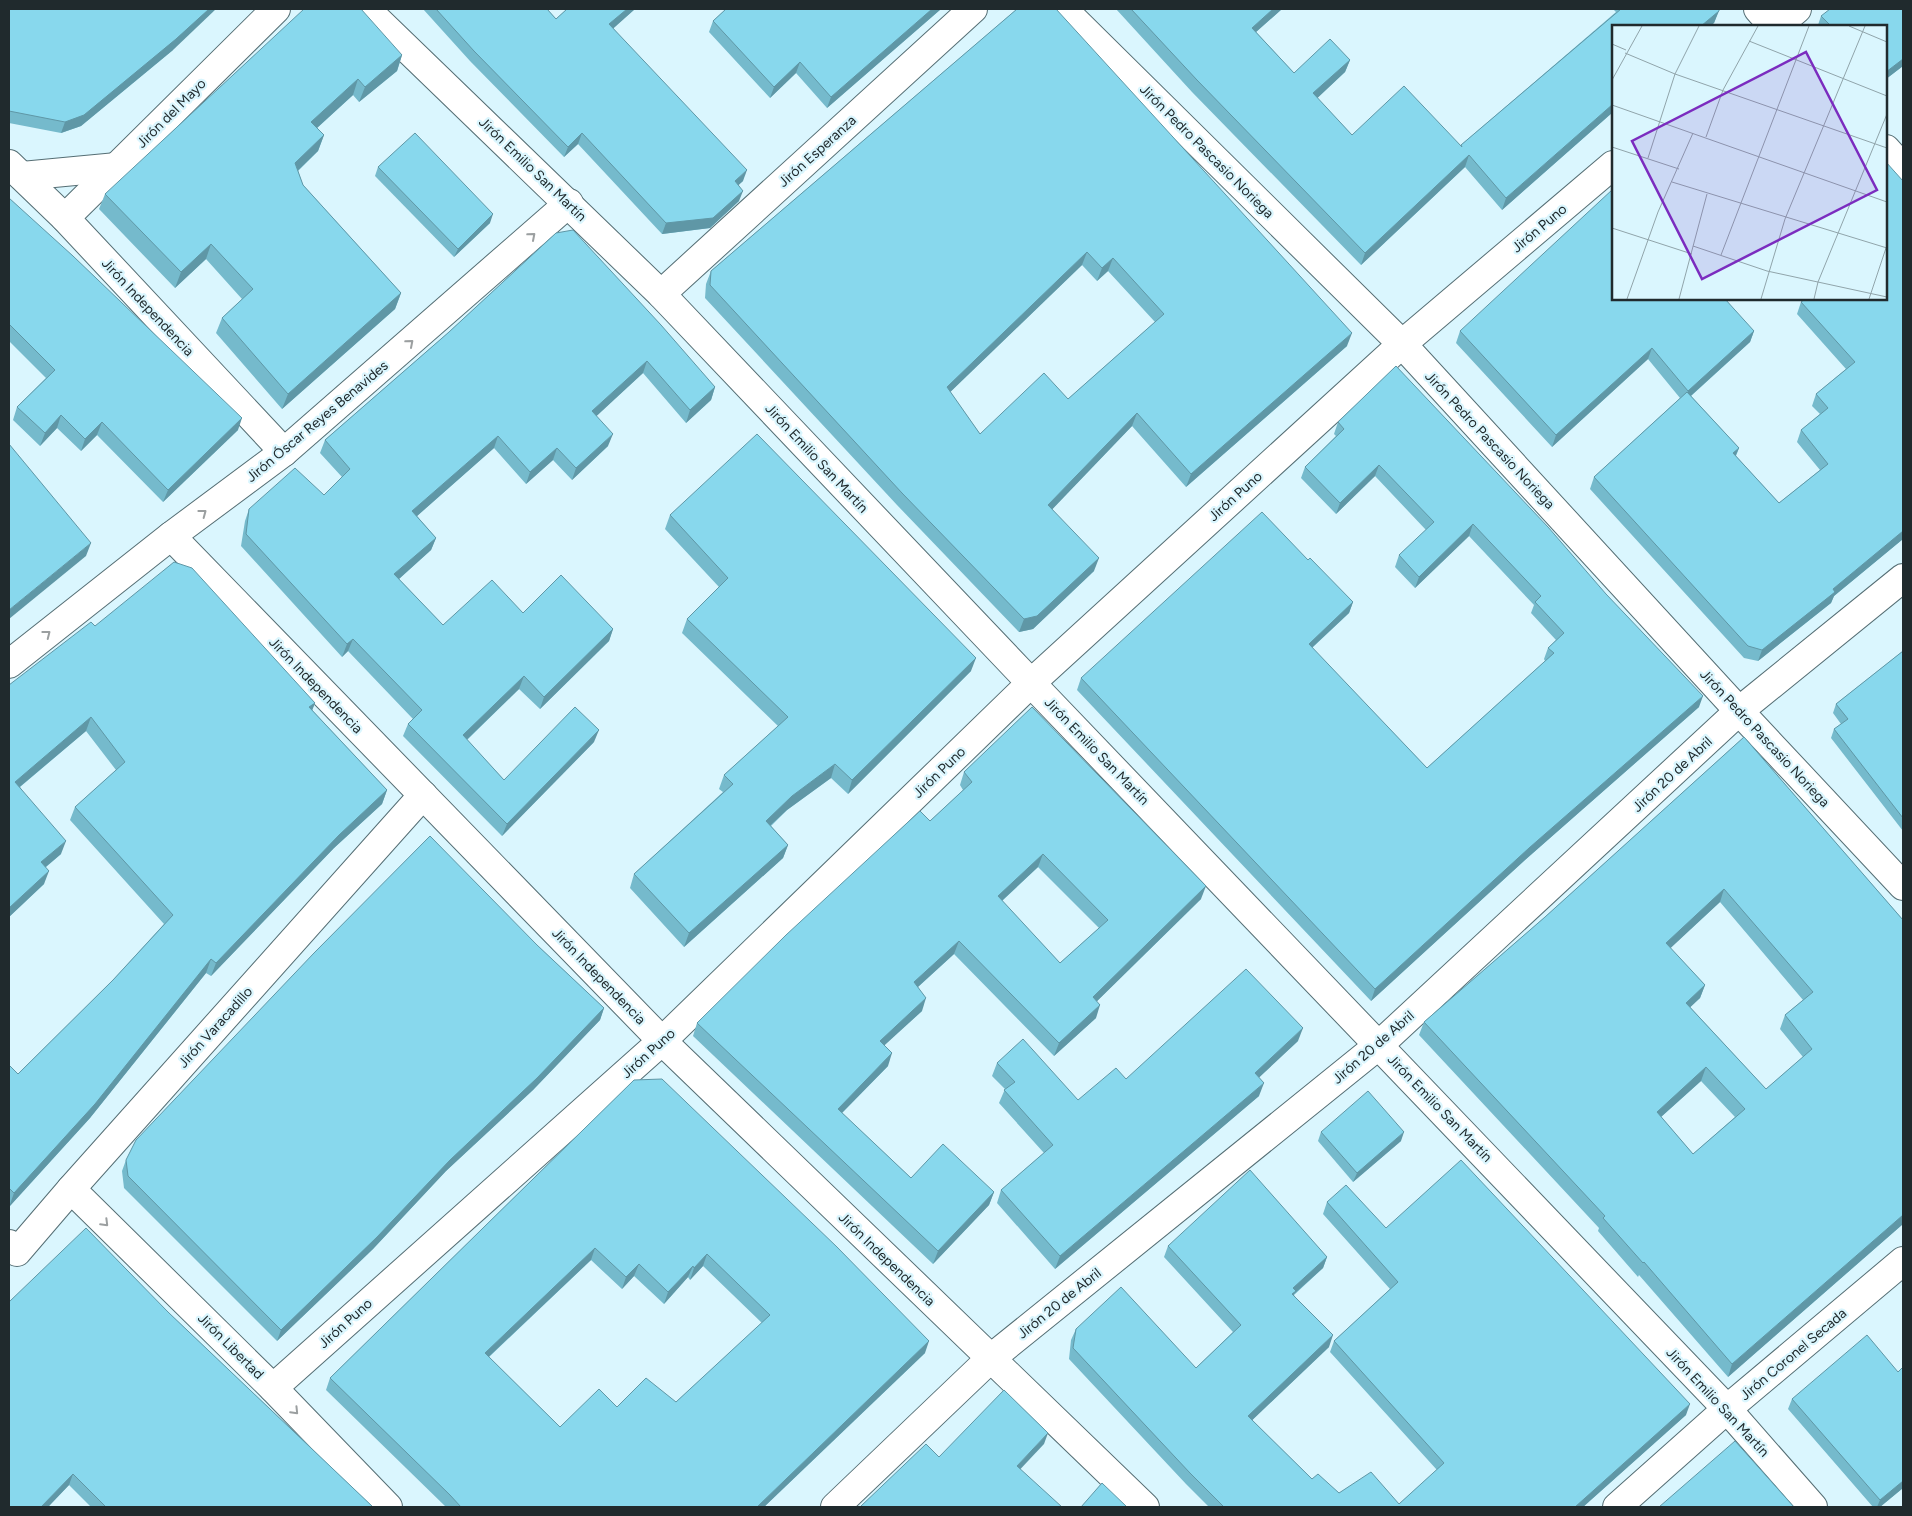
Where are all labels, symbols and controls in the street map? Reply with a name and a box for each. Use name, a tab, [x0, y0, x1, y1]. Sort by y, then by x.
inset map	[1612, 25, 1887, 300]
street label: Jirón del Mayo	[133, 75, 210, 152]
street label: Jirón Pedro Pascasio Noriega	[1136, 81, 1277, 222]
street label: Jirón Esperanza	[775, 112, 860, 191]
street label: Jirón Emilio San Martín	[475, 114, 590, 225]
street label: Jirón Puno	[1508, 201, 1570, 256]
one-way arrow	[526, 232, 535, 241]
street label: Jirón Independencia	[98, 255, 197, 360]
one-way arrow	[404, 339, 413, 348]
street label: Jirón Óscar Reyes Benavides	[243, 357, 392, 486]
street label: Jirón Pedro Pascasio Noriega	[1421, 368, 1558, 513]
street label: Jirón Emilio San Martín	[762, 400, 872, 517]
street label: Jirón Puno	[1205, 468, 1266, 525]
one-way arrow	[197, 510, 206, 518]
one-way arrow	[41, 631, 50, 639]
street label: Jirón Independencia	[265, 634, 366, 737]
street label: Jirón Pedro Pascasio Noriega	[1696, 666, 1833, 811]
street label: Jirón Emilio San Martín	[1041, 694, 1153, 809]
street label: Jirón 20 de Abril	[1629, 733, 1716, 816]
street label: Jirón Puno	[910, 743, 969, 802]
street label: Jirón Independencia	[548, 925, 649, 1028]
street label: Jirón Varacadillo	[175, 983, 256, 1071]
street label: Jirón 20 de Abril	[1329, 1007, 1418, 1088]
street label: Jirón Puno	[618, 1025, 679, 1082]
street label: Jirón Emilio San Martín	[1384, 1051, 1496, 1166]
street label: Jirón Independencia	[835, 1209, 938, 1310]
one-way arrow	[100, 1217, 109, 1226]
street label: Jirón 20 de Abril	[1014, 1264, 1105, 1342]
street label: Jirón Puno	[315, 1295, 376, 1352]
street label: Jirón Coronel Secada	[1737, 1305, 1850, 1404]
street label: Jirón Libertad	[194, 1310, 267, 1383]
street label: Jirón Emilio San Martín	[1663, 1344, 1773, 1461]
one-way arrow	[289, 1405, 298, 1414]

